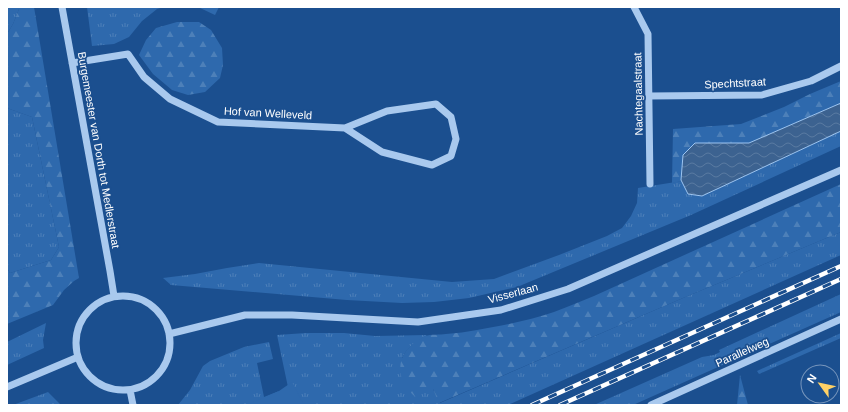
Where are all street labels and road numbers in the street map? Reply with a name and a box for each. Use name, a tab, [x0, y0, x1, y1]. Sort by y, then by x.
street label: Burgemeester van Dorth tot Medlerstraat	[76, 51, 122, 249]
street label: Nachtegaalstraat	[631, 52, 645, 136]
street label: Spechtstraat	[704, 75, 766, 91]
street label: Hof van Welleveld	[224, 105, 312, 121]
street label: Visserlaan	[487, 281, 539, 305]
street label: Parallelweg	[714, 335, 770, 369]

